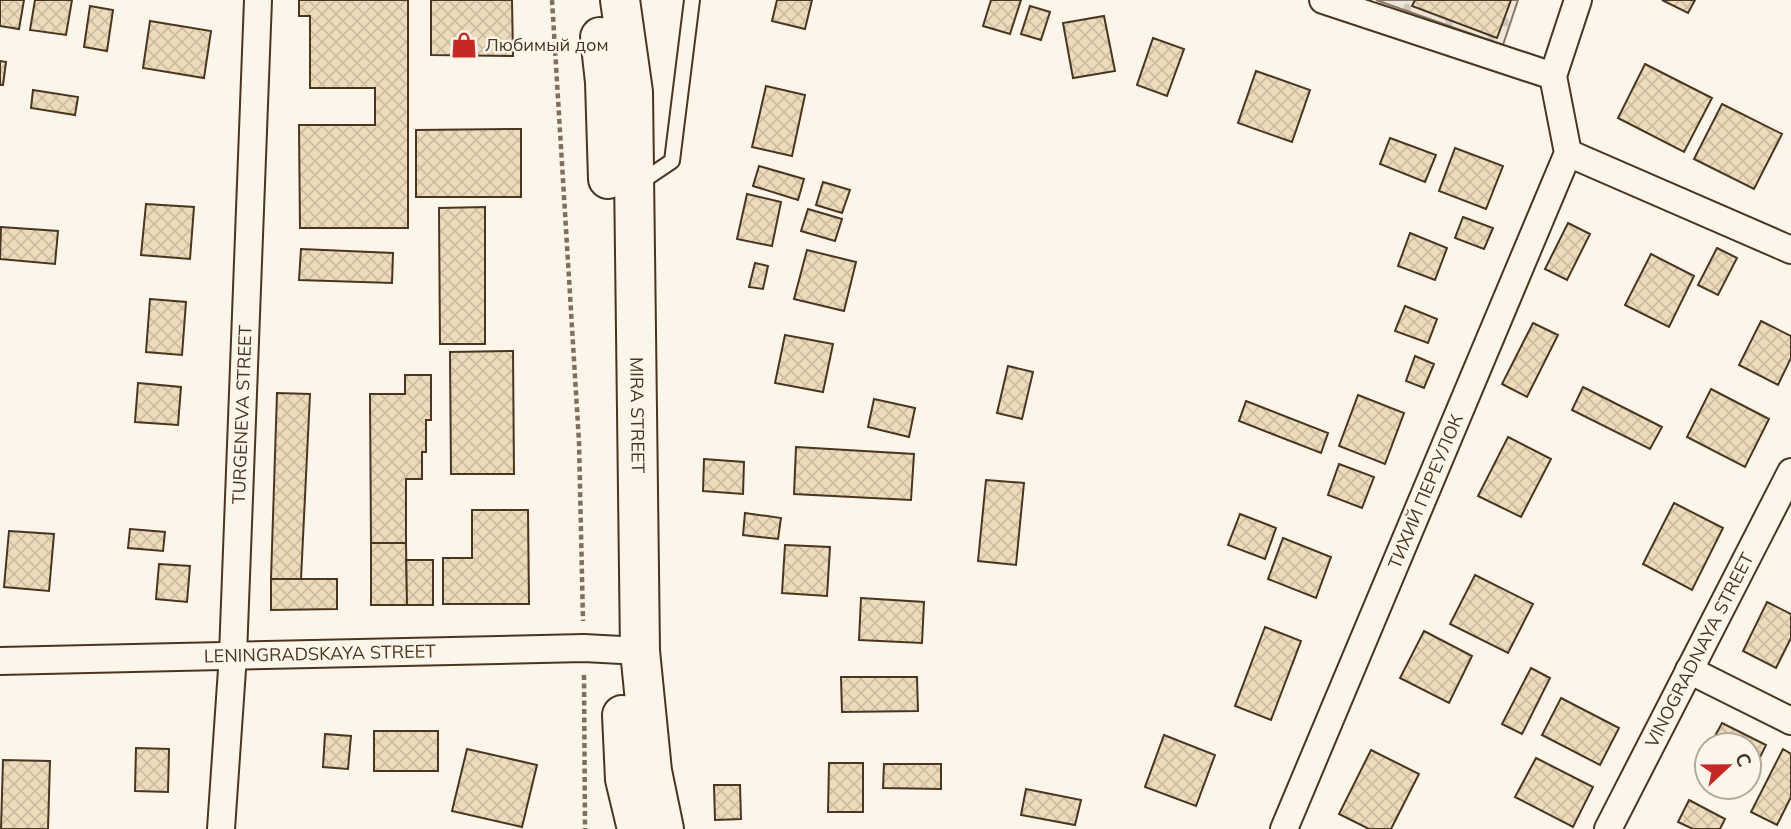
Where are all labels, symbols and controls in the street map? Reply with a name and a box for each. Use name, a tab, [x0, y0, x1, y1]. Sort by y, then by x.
shop icon: Любимый дом	[449, 30, 479, 60]
place label: Любимый дом	[485, 33, 609, 56]
street label: TURGENEVA STREET	[227, 324, 257, 505]
street label: MIRA STREET	[625, 357, 650, 474]
street label: ТИХИЙ ПЕРЕУЛОК	[1383, 410, 1468, 572]
street label: VINOGRADNAYA STREET	[1640, 548, 1759, 751]
street label: LENINGRADSKAYA STREET	[204, 639, 436, 667]
north arrow	[1693, 731, 1763, 801]
text: С	[1730, 749, 1757, 770]

